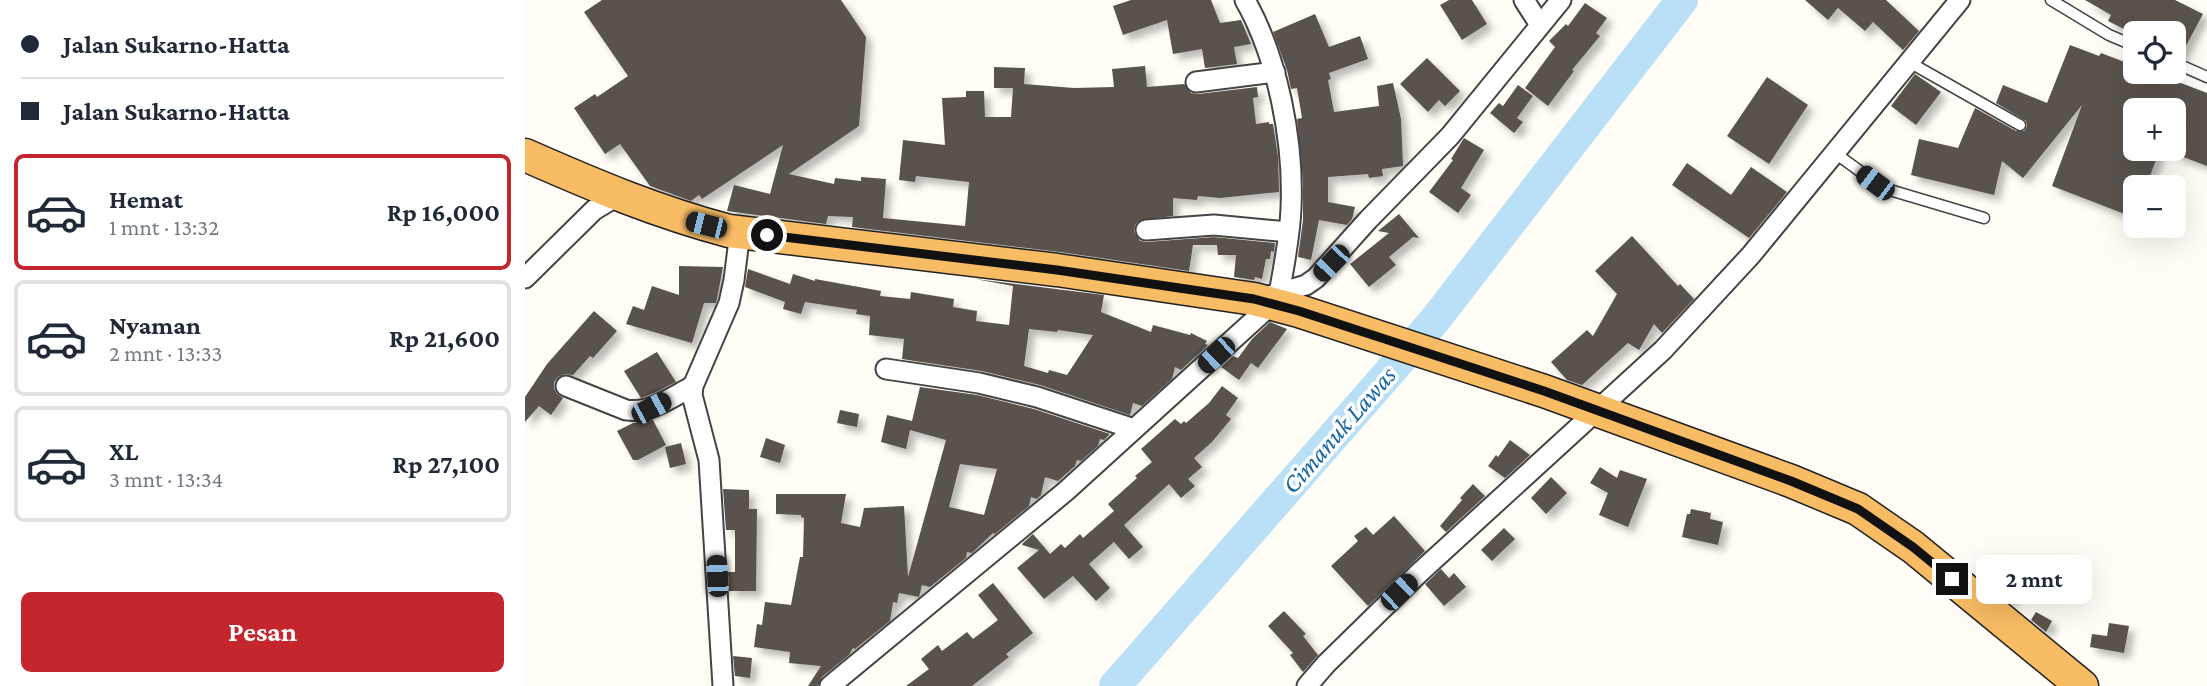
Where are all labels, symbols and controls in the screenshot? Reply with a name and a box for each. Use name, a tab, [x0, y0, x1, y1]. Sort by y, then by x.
map controls	[2123, 21, 2186, 238]
button: locate	[2123, 21, 2186, 84]
text: Jalan Sukarno-Hatta	[63, 30, 290, 59]
text: Jalan Sukarno-Hatta	[63, 97, 290, 126]
button: +	[2123, 98, 2186, 161]
car	[1852, 162, 1899, 204]
button: −	[2123, 175, 2186, 238]
icon: car	[25, 181, 88, 244]
text: Hemat	[109, 185, 183, 214]
text: Rp 16,000	[387, 198, 500, 227]
car	[684, 210, 729, 240]
text: 1 mnt · 13:32	[109, 214, 219, 240]
route start	[751, 219, 783, 251]
car	[1309, 241, 1354, 285]
icon: car	[25, 307, 88, 370]
text: Nyaman	[109, 311, 201, 340]
text: Rp 21,600	[389, 324, 500, 353]
car	[1194, 333, 1239, 377]
text: 2 mnt · 13:33	[109, 340, 222, 366]
water label: Cimanuk Lawas	[1276, 361, 1402, 499]
car	[628, 389, 675, 427]
icon: car	[25, 433, 88, 496]
text: XL	[109, 437, 138, 466]
text: Rp 27,100	[392, 450, 500, 479]
text: 3 mnt · 13:34	[109, 466, 223, 492]
car	[706, 554, 729, 598]
callout: 2 mnt	[1977, 554, 2092, 604]
route end	[1936, 563, 1968, 595]
text: 2 mnt	[2005, 566, 2063, 592]
car	[1377, 570, 1422, 614]
button: Pesan	[21, 592, 504, 672]

